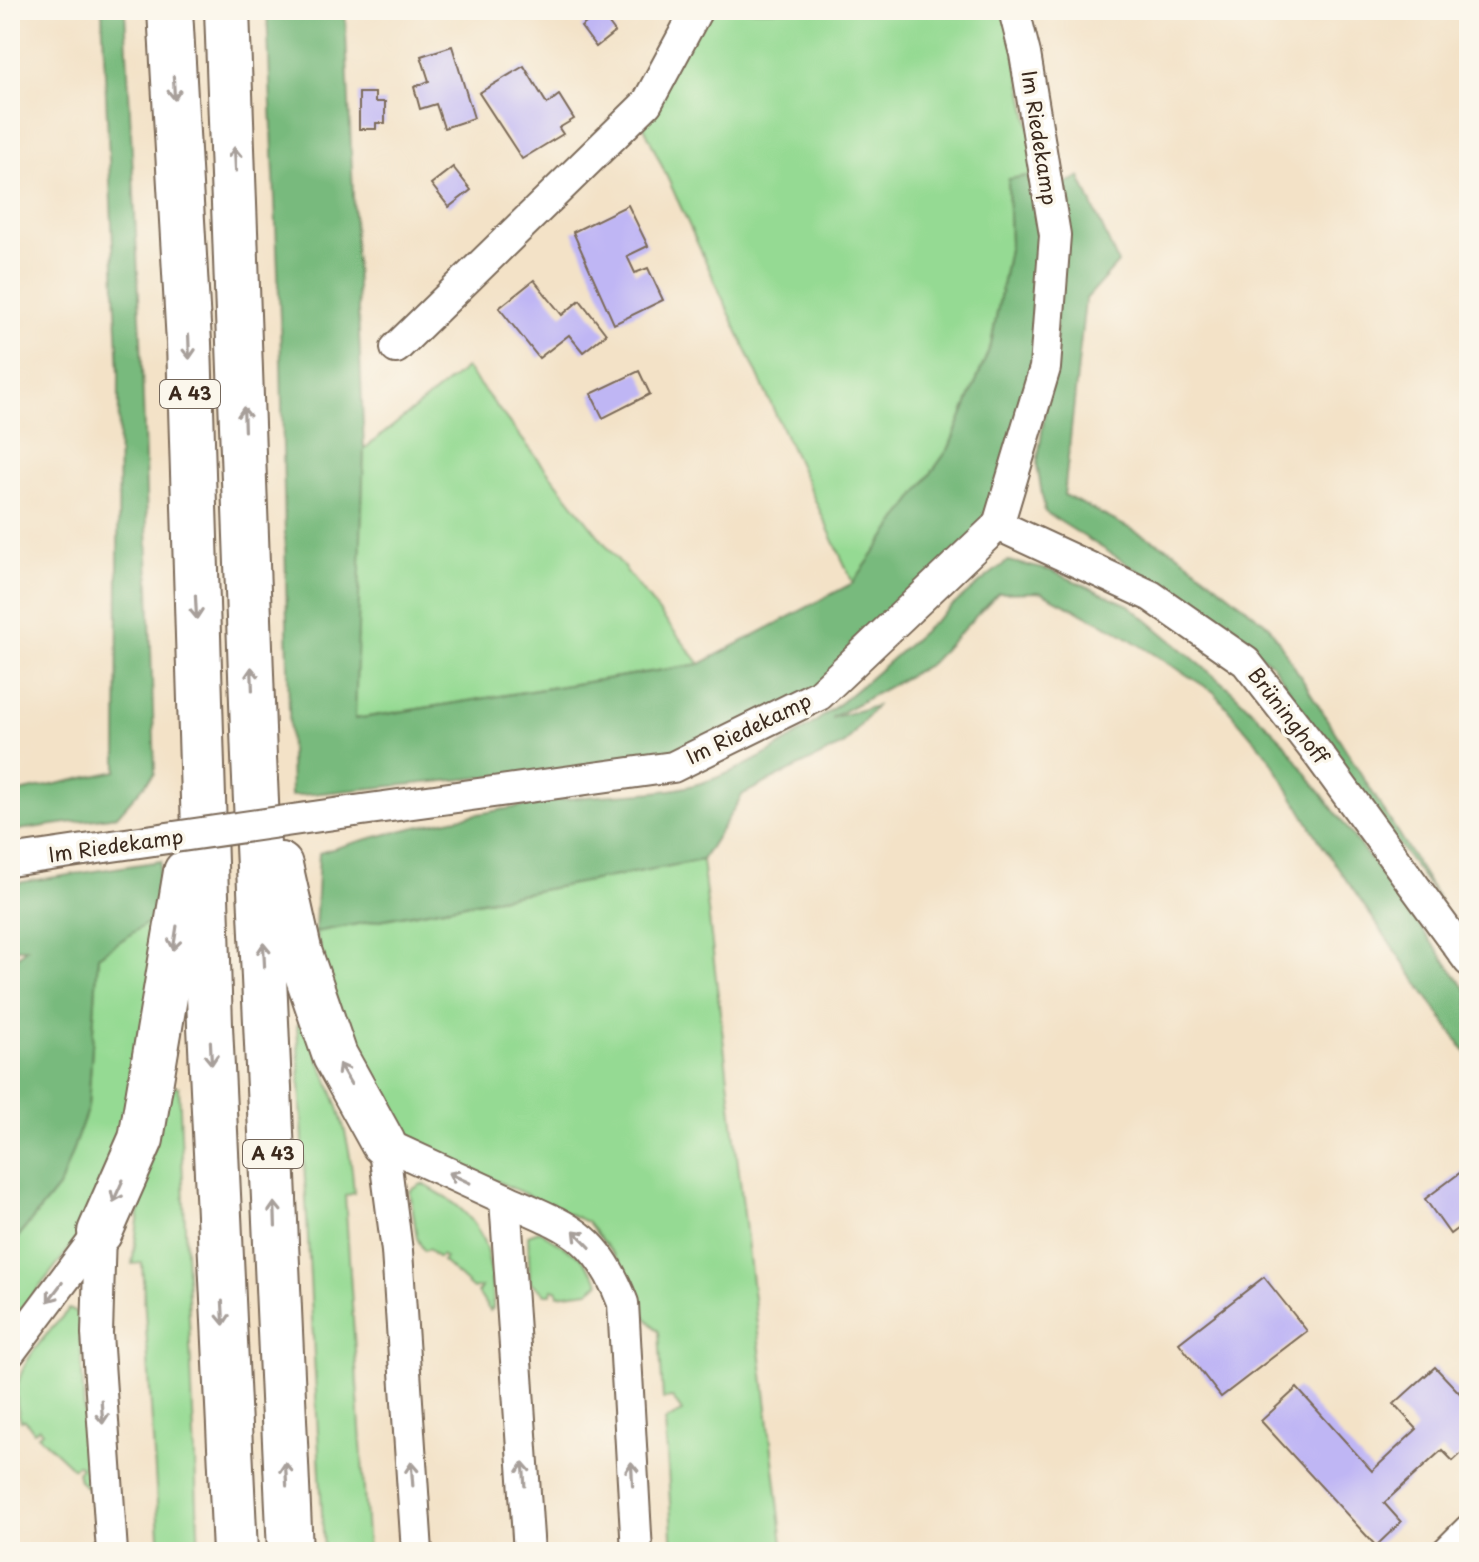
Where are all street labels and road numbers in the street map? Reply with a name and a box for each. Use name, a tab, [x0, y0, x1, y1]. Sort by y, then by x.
street label: Im Riedekamp	[1015, 68, 1065, 207]
road number: A 43	[160, 380, 220, 408]
street label: Brüninghoff	[1241, 661, 1337, 771]
street label: Im Riedekamp	[681, 685, 816, 771]
street label: Im Riedekamp	[47, 821, 185, 869]
road number: A 43	[243, 1140, 303, 1168]

